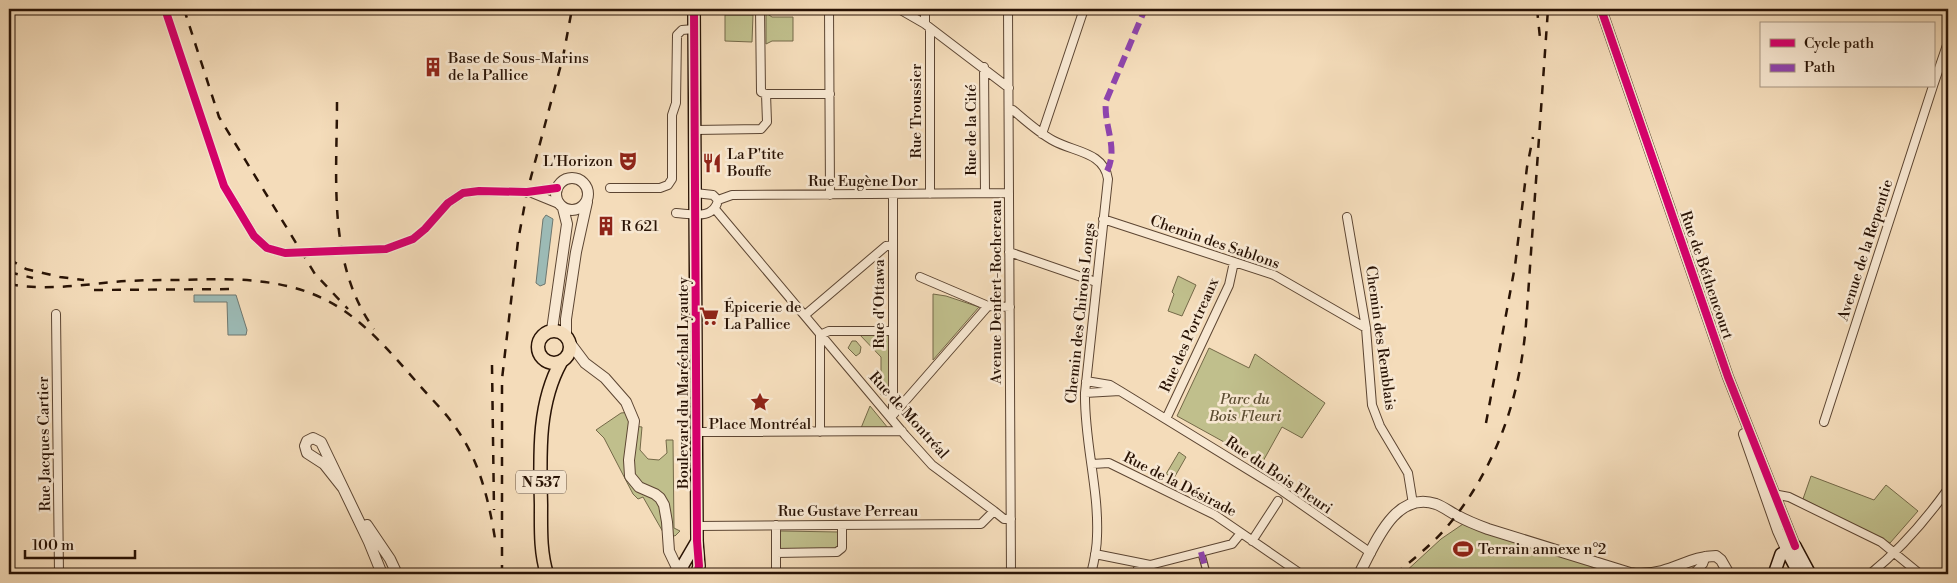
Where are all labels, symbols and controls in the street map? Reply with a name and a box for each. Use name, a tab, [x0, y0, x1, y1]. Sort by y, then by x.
legend	[1760, 22, 1934, 88]
text: Cycle path	[1804, 34, 1874, 53]
place label: Base de Sous-Marins de la Pallice	[447, 49, 589, 85]
building icon: Base de Sous-Marins de la Pallice	[422, 56, 444, 78]
text: Path	[1804, 58, 1836, 77]
street label: Rue Troussier	[907, 63, 926, 158]
street label: Rue de la Cité	[962, 84, 981, 176]
place label: La P'tite Bouffe	[726, 145, 784, 181]
theatre icon: L'Horizon	[617, 150, 639, 172]
place label: L'Horizon	[543, 152, 613, 171]
restaurant icon: La P'tite Bouffe	[701, 152, 723, 174]
street label: Rue Eugène Dor	[808, 172, 918, 191]
street label: Avenue de la Repentie	[1833, 177, 1897, 324]
street label: Avenue Denfert-Rochereau	[987, 199, 1006, 385]
street label: Rue de Béthencourt	[1676, 208, 1738, 343]
street label: Chemin des Sablons	[1148, 211, 1282, 274]
building icon: R 621	[595, 215, 617, 237]
place label: R 621	[621, 217, 659, 236]
street label: Chemin des Chirons Longs	[1062, 222, 1099, 404]
street label: Rue d'Ottawa	[870, 259, 889, 349]
street label: Chemin des Remblais	[1361, 265, 1400, 412]
street label: Rue des Portreaux	[1156, 275, 1223, 395]
street label: Boulevard du Maréchal Lyautey	[674, 276, 693, 490]
place label: Épicerie de La Pallice	[724, 297, 802, 334]
supermarket icon: Épicerie de La Pallice	[698, 305, 720, 327]
street label: Rue de Montréal	[865, 368, 953, 463]
street label: Rue Jacques Cartier	[34, 376, 55, 512]
park label: Parc du Bois Fleuri	[1208, 390, 1282, 426]
place icon: Place Montréal	[749, 391, 771, 413]
place label: Place Montréal	[709, 415, 812, 434]
street label: Rue du Bois Fleuri	[1221, 432, 1336, 518]
street label: Rue de la Désirade	[1120, 448, 1240, 521]
road number: N 537	[516, 471, 566, 494]
street label: Rue Gustave Perreau	[778, 502, 919, 521]
scale bar	[25, 528, 135, 560]
text: 100 m	[32, 536, 74, 555]
sports icon: Terrain annexe n°2	[1452, 538, 1474, 560]
place label: Terrain annexe n°2	[1478, 540, 1606, 559]

